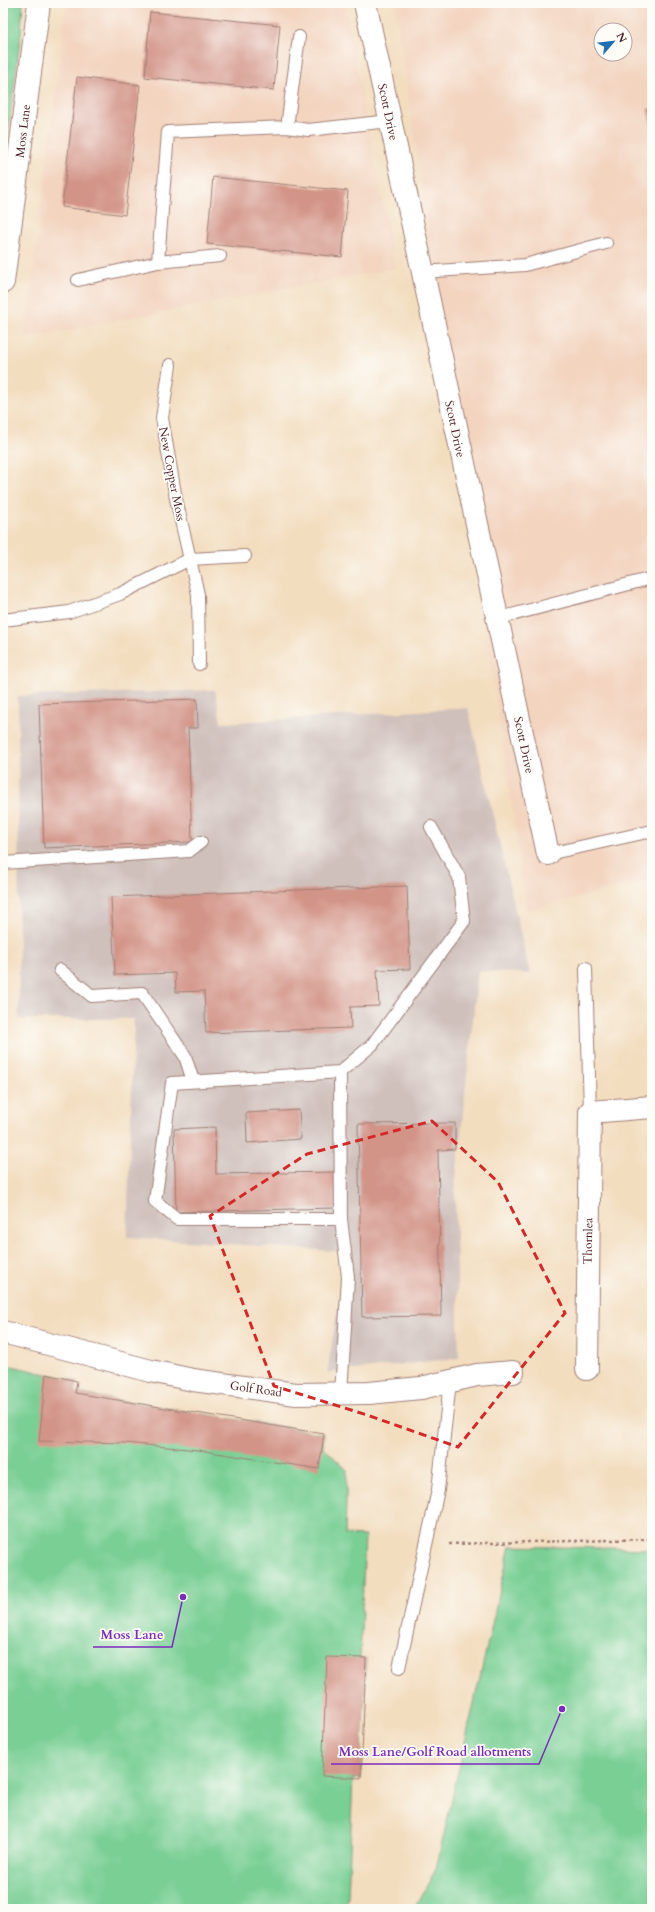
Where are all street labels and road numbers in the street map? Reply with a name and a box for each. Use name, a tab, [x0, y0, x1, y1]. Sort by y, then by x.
street label: Scott Drive	[374, 82, 402, 142]
street label: Moss Lane	[12, 103, 34, 159]
street label: Scott Drive	[441, 399, 469, 459]
street label: New Copper Moss	[155, 425, 189, 523]
street label: Scott Drive	[510, 715, 538, 775]
street label: Thornlea	[580, 1217, 596, 1265]
street label: Golf Road	[229, 1377, 284, 1401]

